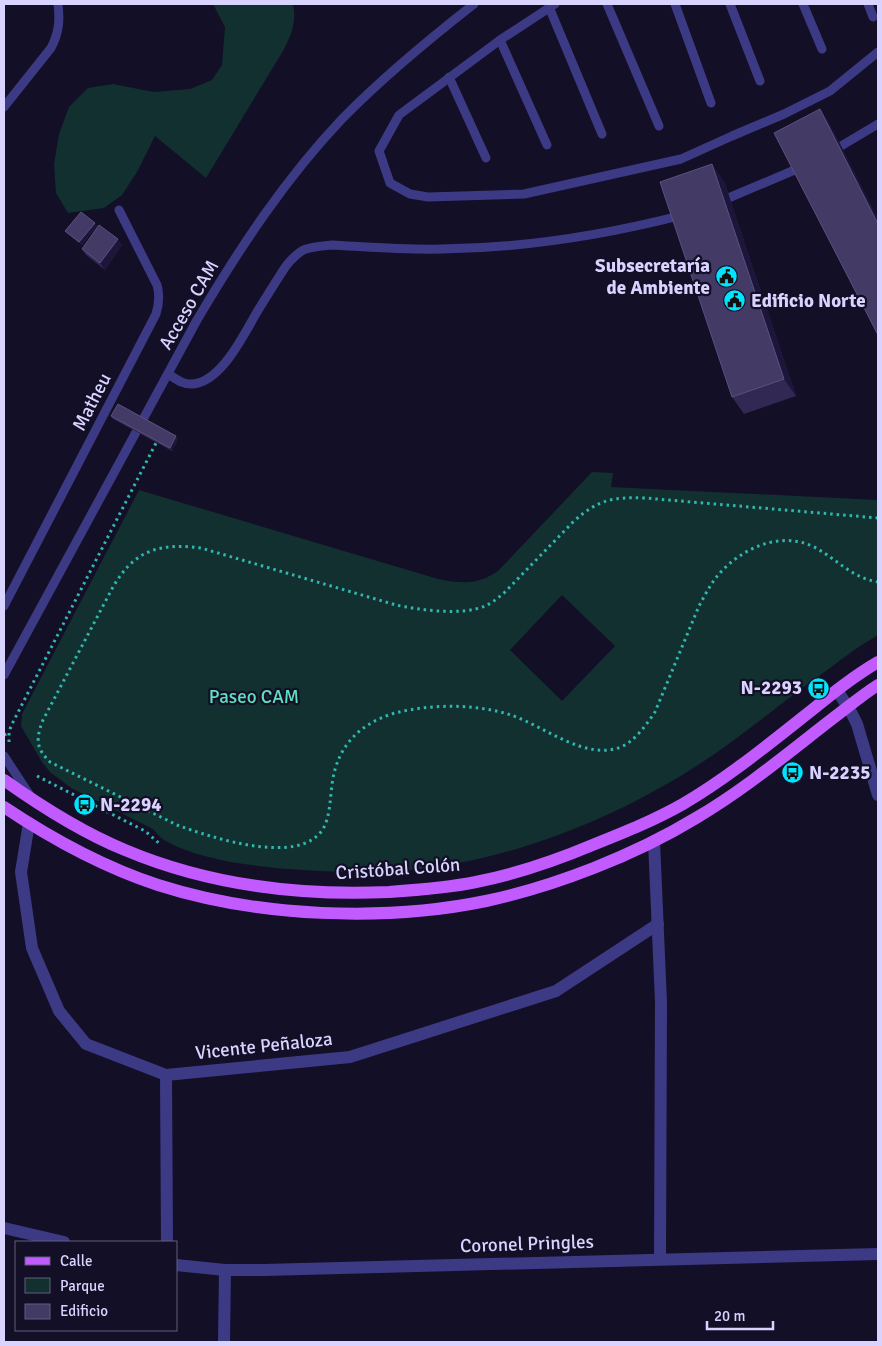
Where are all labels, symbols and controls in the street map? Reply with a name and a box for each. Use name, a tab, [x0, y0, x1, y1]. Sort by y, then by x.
place label: Subsecretaría de Ambiente	[595, 254, 710, 300]
street label: Acceso CAM	[154, 256, 224, 354]
public building icon: Subsecretaría de Ambiente	[714, 265, 738, 289]
public building icon: Edificio Norte	[723, 289, 747, 313]
place label: Edificio Norte	[751, 289, 866, 313]
street label: Matheu	[67, 369, 117, 435]
place label: N-2293	[741, 676, 802, 700]
bus stop icon: N-2293	[806, 676, 830, 700]
park label: Paseo CAM	[209, 685, 299, 709]
bus stop icon: N-2235	[781, 761, 805, 785]
place label: N-2235	[809, 761, 870, 785]
bus stop icon: N-2294	[72, 793, 96, 817]
place label: N-2294	[100, 793, 161, 817]
street label: Cristóbal Colón	[335, 853, 461, 885]
street label: Vicente Peñaloza	[194, 1027, 334, 1065]
street label: Coronel Pringles	[460, 1230, 594, 1258]
legend	[15, 1241, 178, 1331]
text: Calle	[60, 1252, 93, 1270]
text: Parque	[60, 1277, 105, 1295]
scale bar	[707, 1298, 773, 1330]
text: Edificio	[60, 1302, 108, 1320]
text: 20 m	[714, 1307, 745, 1325]

